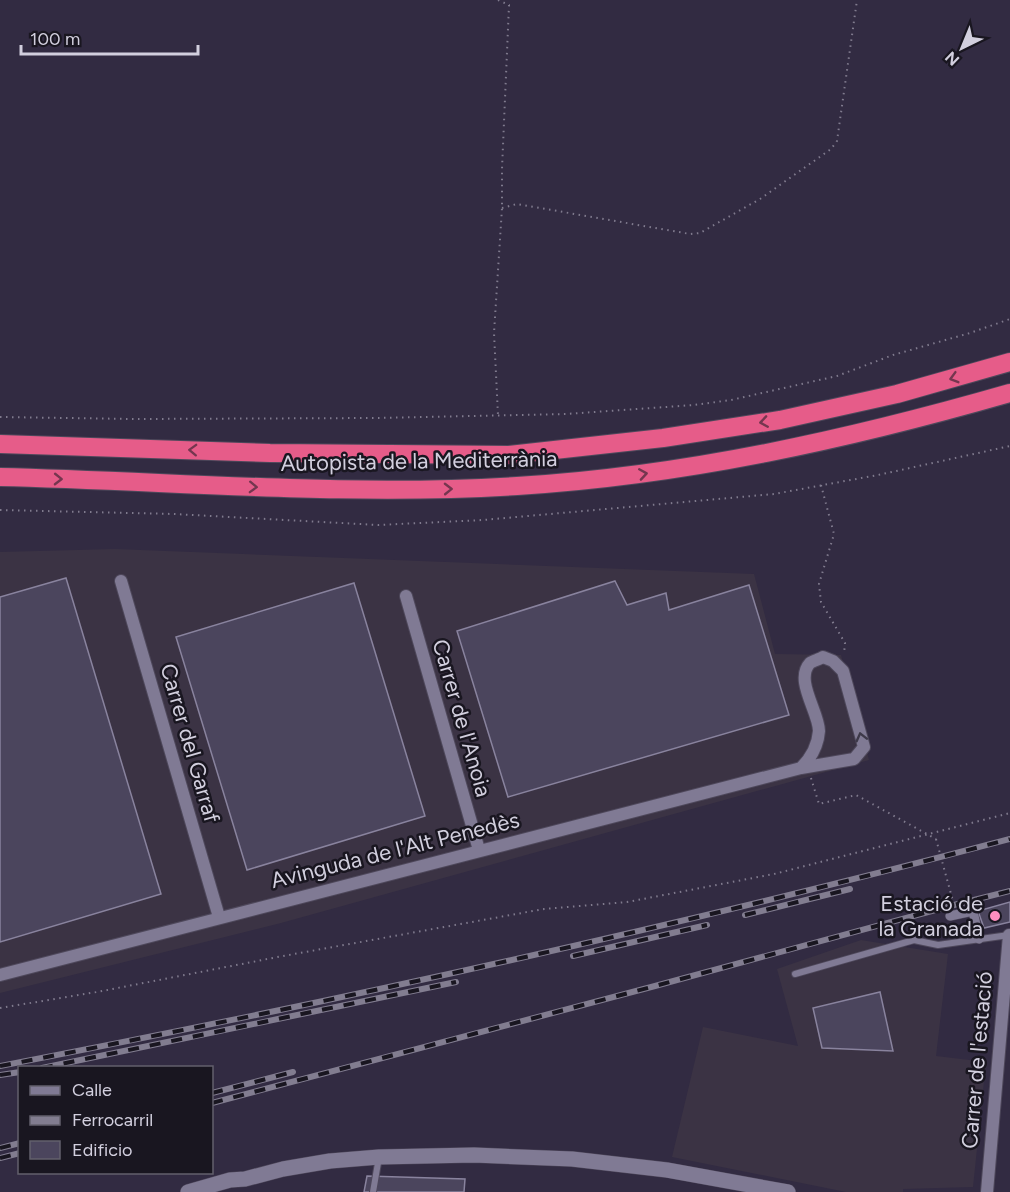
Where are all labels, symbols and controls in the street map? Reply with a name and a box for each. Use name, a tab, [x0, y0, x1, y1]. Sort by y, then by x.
scale bar	[21, 18, 198, 56]
north arrow	[932, 18, 992, 78]
text: 100 m	[30, 28, 80, 50]
text: N	[941, 47, 963, 70]
one-way arrow	[949, 371, 959, 384]
one-way arrow	[759, 416, 768, 428]
one-way arrow	[189, 444, 198, 457]
street label: Autopista de la Mediterrània	[280, 445, 558, 477]
one-way arrow	[637, 468, 647, 481]
one-way arrow	[54, 472, 63, 485]
one-way arrow	[249, 480, 258, 493]
one-way arrow	[444, 483, 453, 495]
street label: Carrer de l'Anoia	[427, 636, 497, 800]
street label: Carrer del Garraf	[154, 660, 226, 826]
one-way arrow	[856, 732, 869, 742]
street label: Avinguda de l'Alt Penedès	[268, 806, 522, 894]
place label: Estació de la Granada	[879, 890, 983, 942]
marker: Estació de la Granada	[988, 909, 1002, 923]
street label: Carrer de l'estació	[956, 970, 998, 1150]
legend	[18, 1066, 213, 1174]
text: Calle	[72, 1079, 112, 1101]
text: Ferrocarril	[72, 1109, 153, 1131]
text: Edificio	[72, 1139, 133, 1161]

